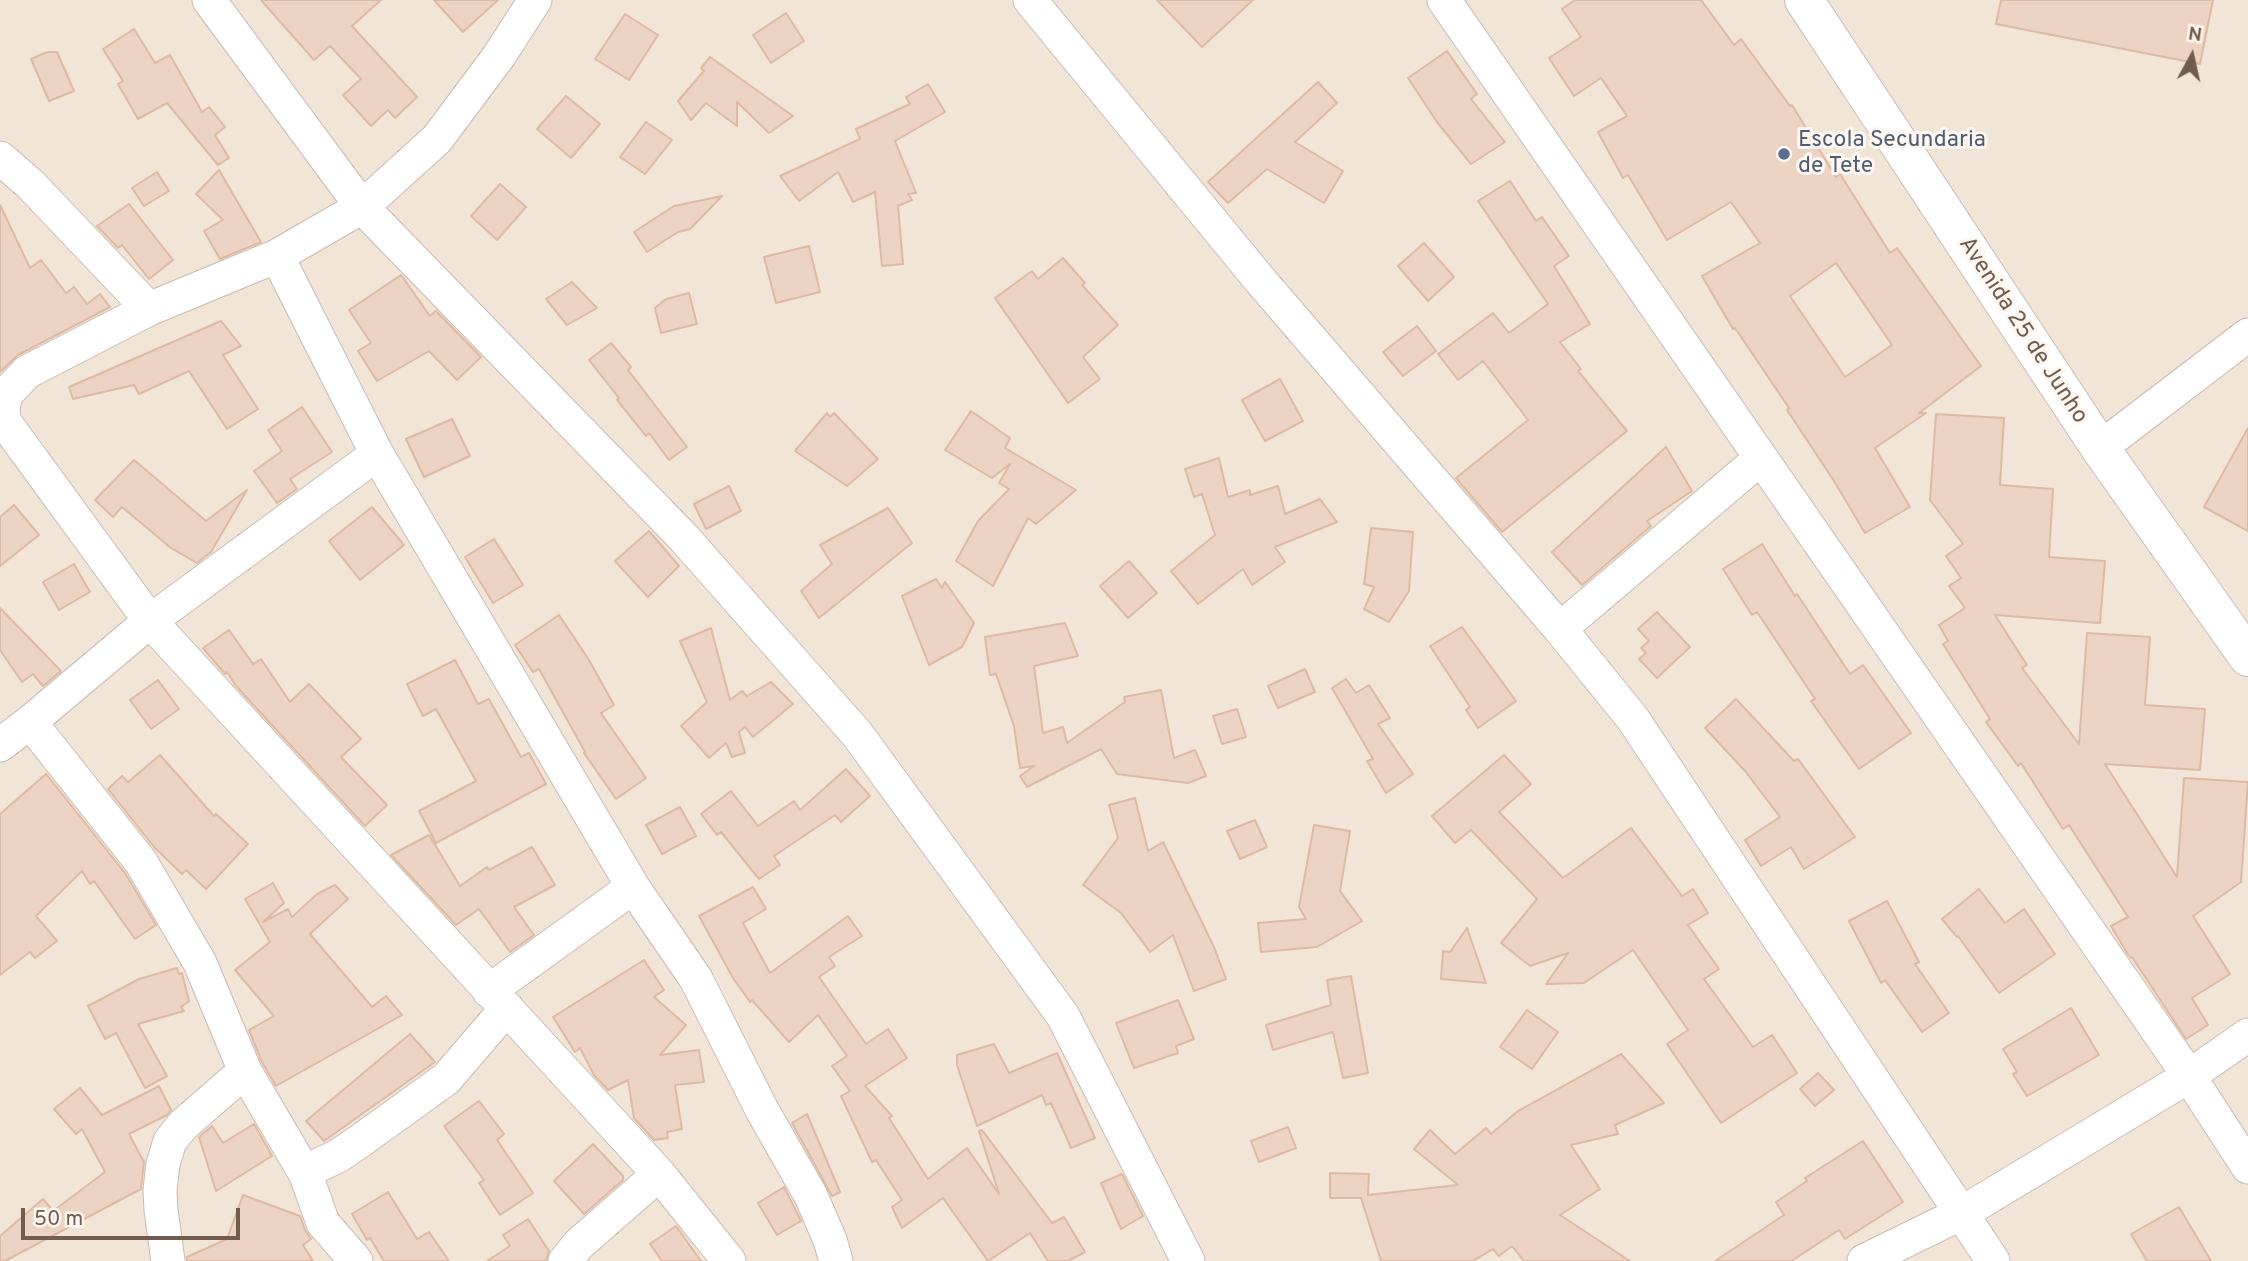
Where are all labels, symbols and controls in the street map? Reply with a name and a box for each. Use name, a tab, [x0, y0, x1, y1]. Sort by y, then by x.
north arrow	[2157, 21, 2227, 91]
text: N	[2186, 22, 2203, 48]
place label: Escola Secundaria de Tete	[1798, 127, 1986, 181]
marker: Escola Secundaria de Tete	[1776, 146, 1792, 162]
street label: Avenida 25 de Junho	[1951, 232, 2093, 430]
scale bar	[24, 1194, 243, 1238]
text: 50 m	[34, 1206, 83, 1233]

